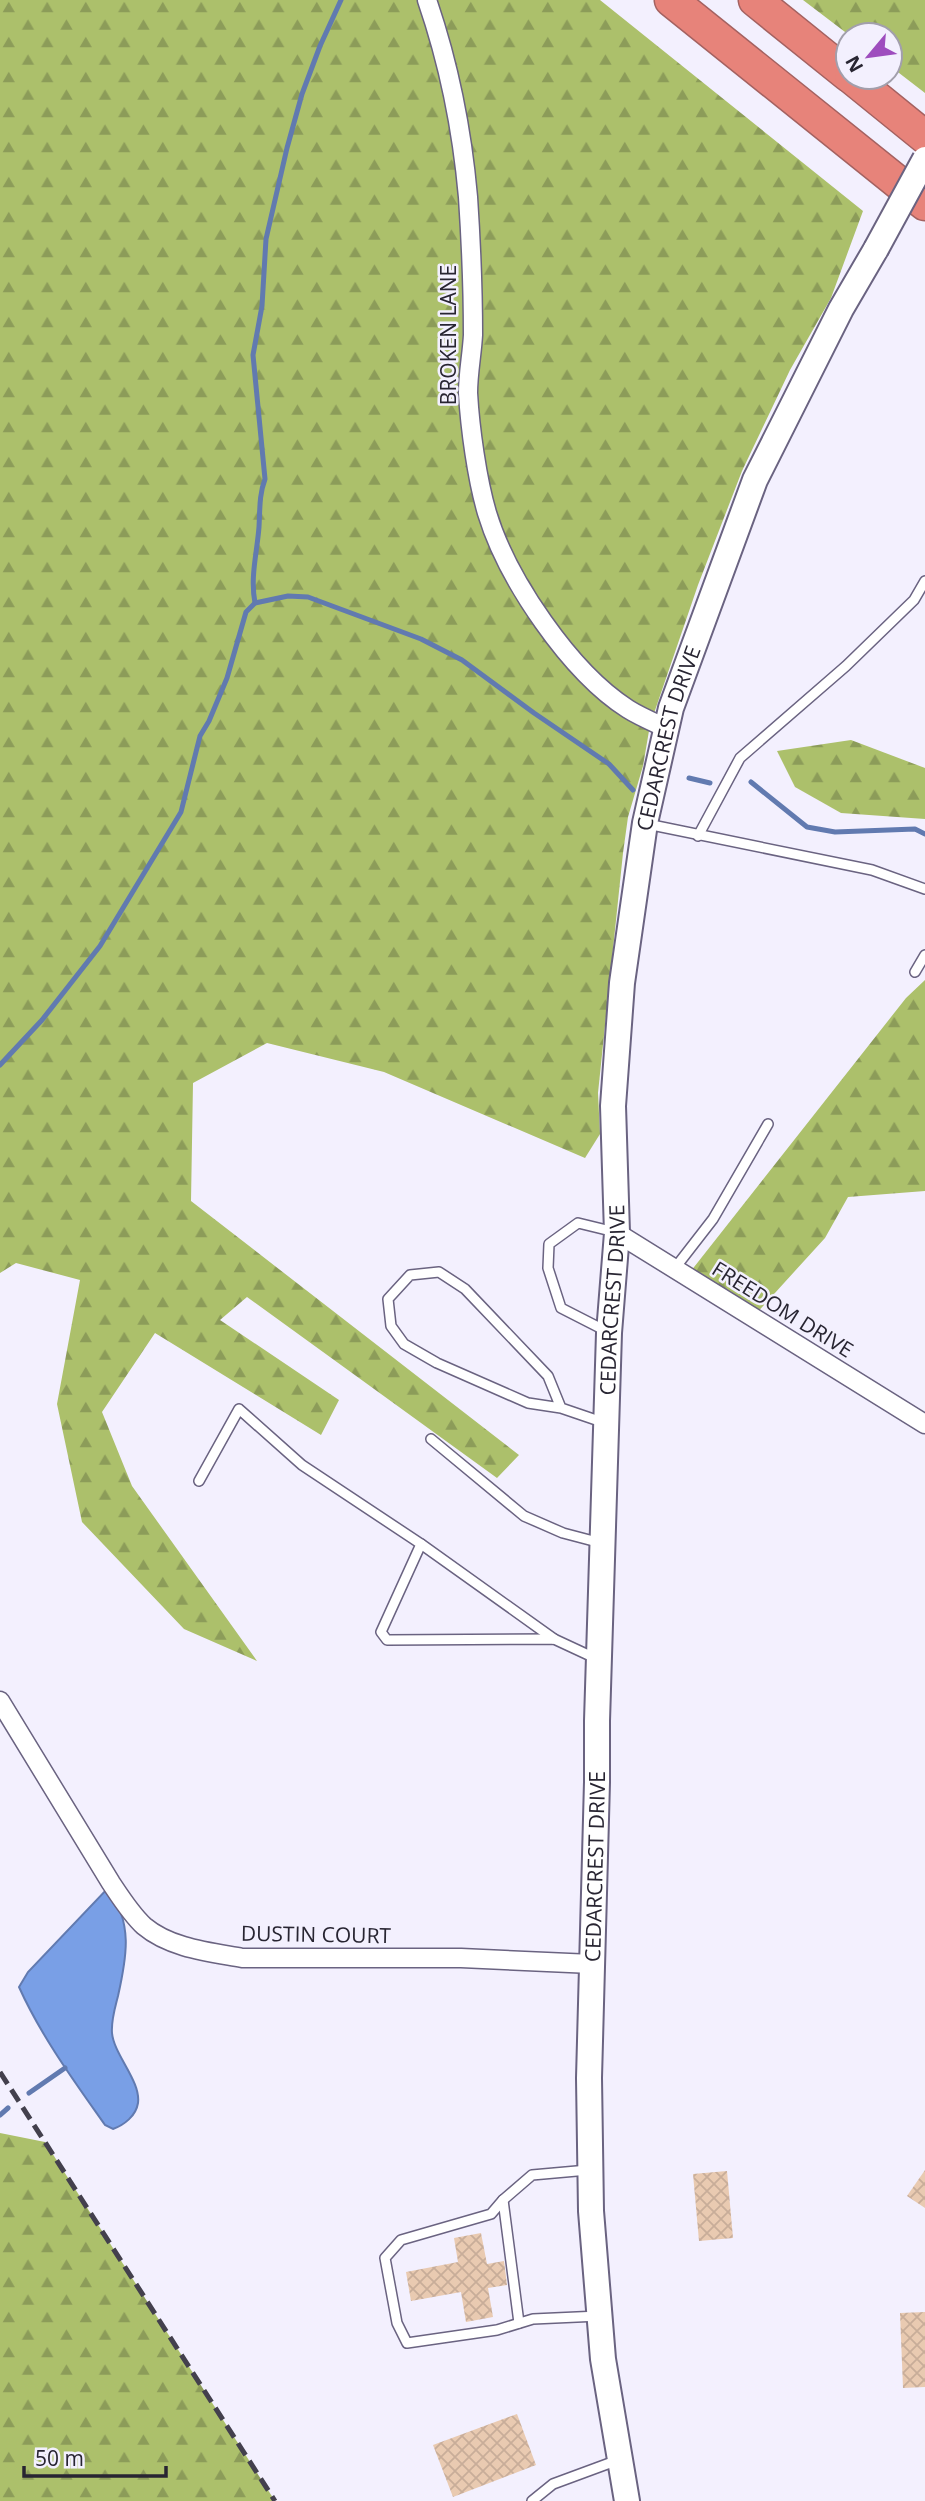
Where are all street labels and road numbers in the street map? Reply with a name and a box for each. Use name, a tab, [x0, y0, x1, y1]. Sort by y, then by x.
street label: BROKEN LANE	[434, 265, 462, 405]
street label: CEDARCREST DRIVE	[630, 642, 707, 833]
street label: CEDARCREST DRIVE	[593, 1204, 631, 1396]
street label: FREEDOM DRIVE	[707, 1254, 859, 1364]
street label: CEDARCREST DRIVE	[578, 1771, 611, 1963]
street label: DUSTIN COURT	[241, 1919, 392, 1949]

